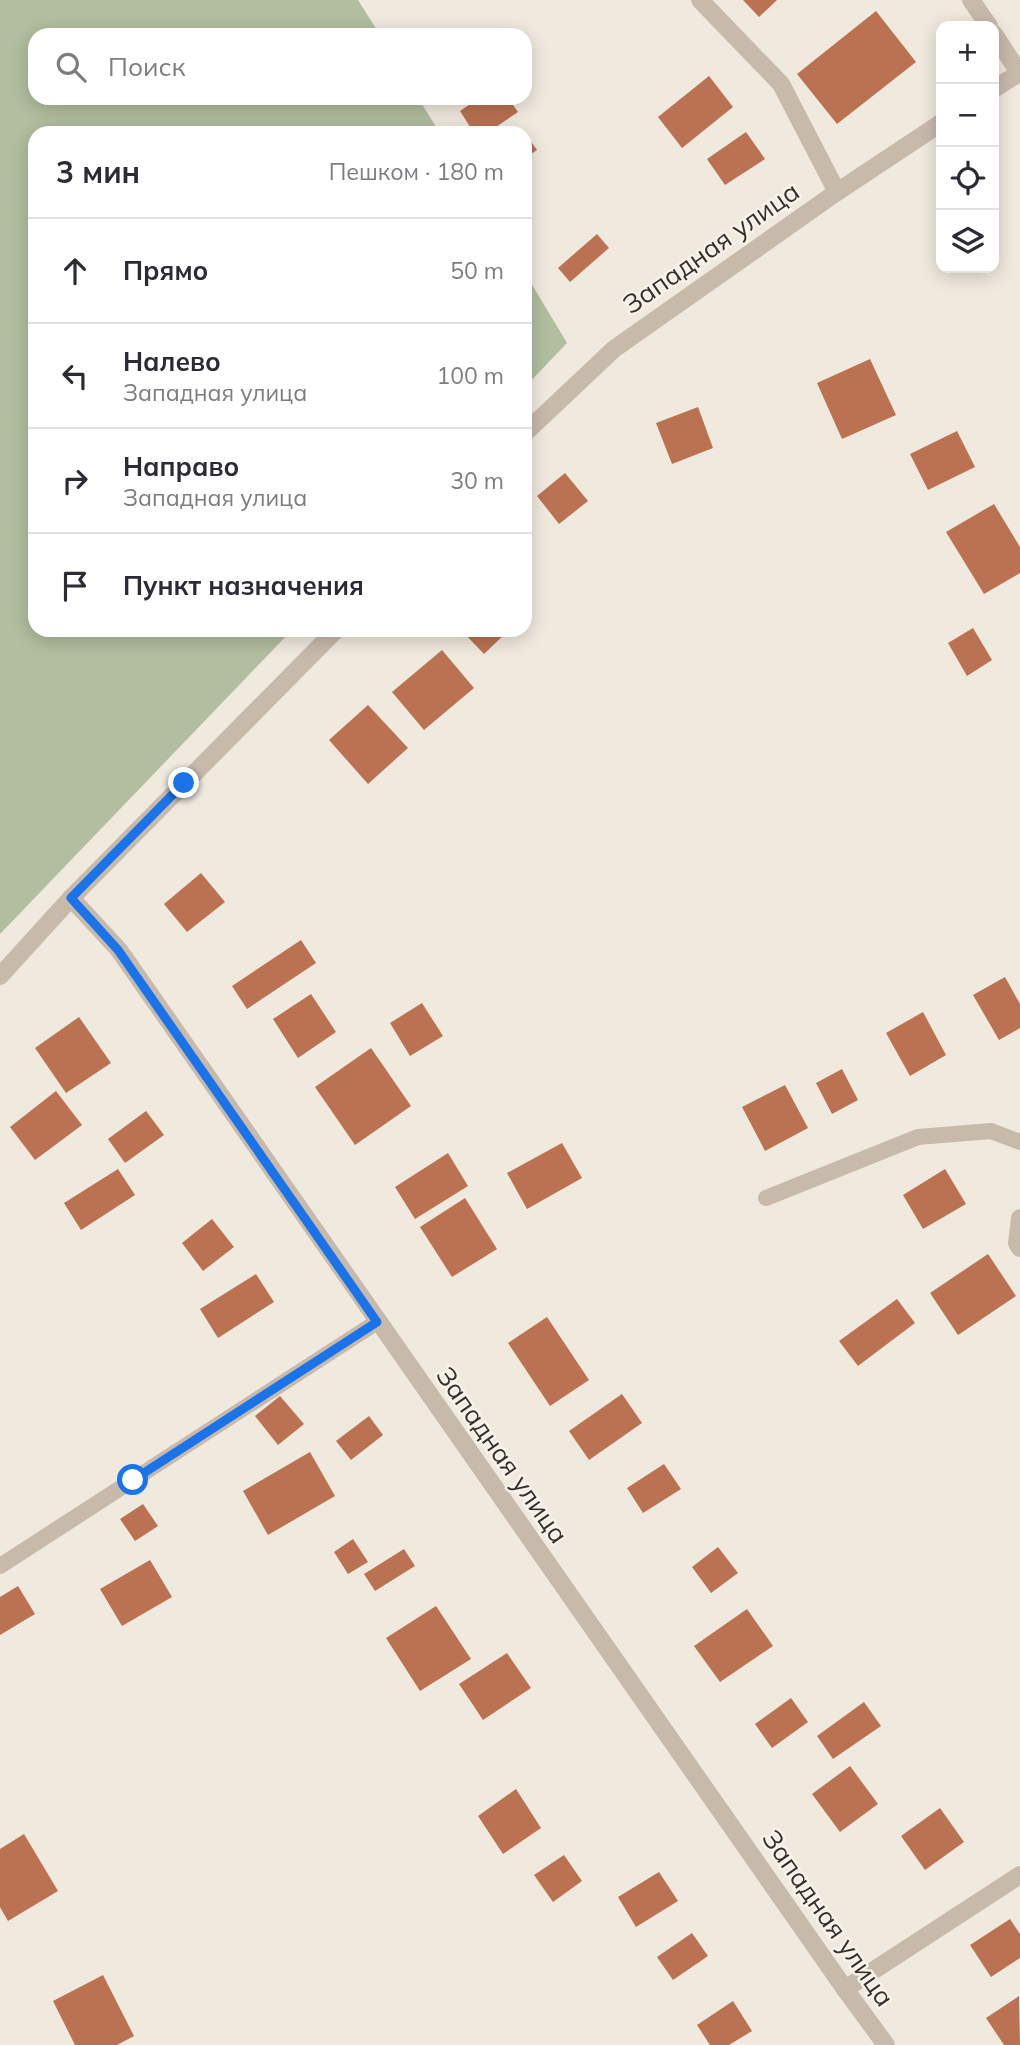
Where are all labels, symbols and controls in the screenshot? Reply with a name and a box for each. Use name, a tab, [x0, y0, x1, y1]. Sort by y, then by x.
map controls	[936, 21, 999, 273]
button: +	[936, 21, 999, 84]
search box	[28, 28, 532, 105]
icon: search	[52, 48, 90, 86]
text: Поиск	[108, 50, 186, 83]
button: −	[936, 84, 999, 147]
button: locate	[936, 147, 999, 210]
text: 3 мин	[56, 153, 140, 191]
text: Пешком · 180 m	[329, 157, 504, 186]
street label: Западная улица	[616, 174, 805, 321]
button: layers	[936, 210, 999, 273]
icon: ahead	[56, 252, 94, 290]
text: Прямо	[123, 254, 208, 287]
text: 50 m	[450, 256, 504, 285]
text: Налево	[123, 345, 221, 378]
icon: left	[56, 357, 94, 395]
text: 100 m	[436, 361, 504, 390]
text: Западная улица	[123, 378, 307, 407]
text: Направо	[123, 450, 239, 483]
icon: right	[56, 462, 94, 500]
text: 30 m	[450, 466, 504, 495]
text: Западная улица	[123, 483, 307, 512]
icon: arrive	[56, 567, 94, 605]
text: Пункт назначения	[123, 569, 364, 602]
route end	[168, 767, 199, 798]
street label: Западная улица	[429, 1360, 576, 1549]
route start	[117, 1464, 148, 1495]
street label: Западная улица	[755, 1823, 902, 2012]

